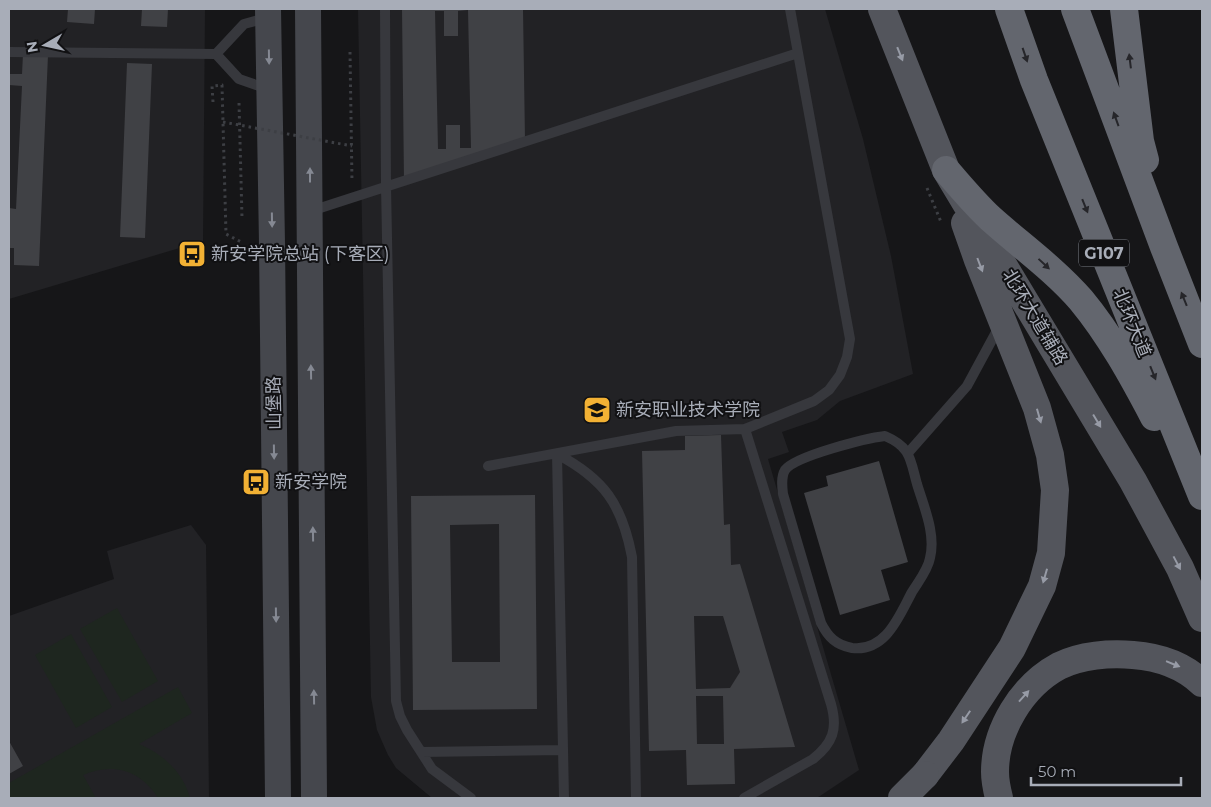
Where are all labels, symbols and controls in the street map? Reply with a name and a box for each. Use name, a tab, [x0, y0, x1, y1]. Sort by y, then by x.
north arrow	[20, 20, 70, 70]
text: N	[22, 40, 42, 54]
one-way arrow	[896, 47, 904, 62]
one-way arrow	[1022, 47, 1029, 62]
one-way arrow	[265, 50, 273, 66]
one-way arrow	[1126, 53, 1134, 69]
one-way arrow	[1112, 111, 1120, 126]
one-way arrow	[305, 166, 313, 182]
one-way arrow	[1081, 199, 1089, 213]
one-way arrow	[268, 212, 276, 228]
bus stop icon: 新安学院总站 (下客区)	[177, 239, 207, 269]
road number: G107	[1079, 240, 1129, 266]
place label: 新安学院总站 (下客区)	[211, 243, 390, 265]
one-way arrow	[976, 258, 984, 272]
one-way arrow	[1038, 258, 1050, 270]
street label: 北环大道辅路	[998, 265, 1072, 369]
street label: 北环大道	[1108, 286, 1156, 360]
one-way arrow	[1180, 291, 1188, 306]
one-way arrow	[307, 364, 315, 380]
one-way arrow	[1149, 365, 1157, 380]
street label: 山堡路	[263, 376, 285, 430]
school or university icon: 新安职业技术学院	[582, 395, 612, 425]
place label: 新安职业技术学院	[616, 399, 760, 421]
one-way arrow	[1036, 409, 1044, 424]
one-way arrow	[1093, 415, 1102, 428]
one-way arrow	[270, 445, 278, 461]
bus stop icon: 新安学院	[241, 467, 271, 497]
place label: 新安学院	[275, 471, 347, 493]
one-way arrow	[309, 526, 317, 542]
one-way arrow	[1173, 556, 1181, 570]
one-way arrow	[1041, 568, 1049, 584]
one-way arrow	[272, 607, 280, 623]
one-way arrow	[1166, 660, 1180, 668]
one-way arrow	[310, 689, 318, 705]
one-way arrow	[1019, 689, 1030, 702]
one-way arrow	[961, 711, 971, 724]
scale bar	[1031, 754, 1181, 786]
text: 50 m	[1038, 762, 1076, 781]

